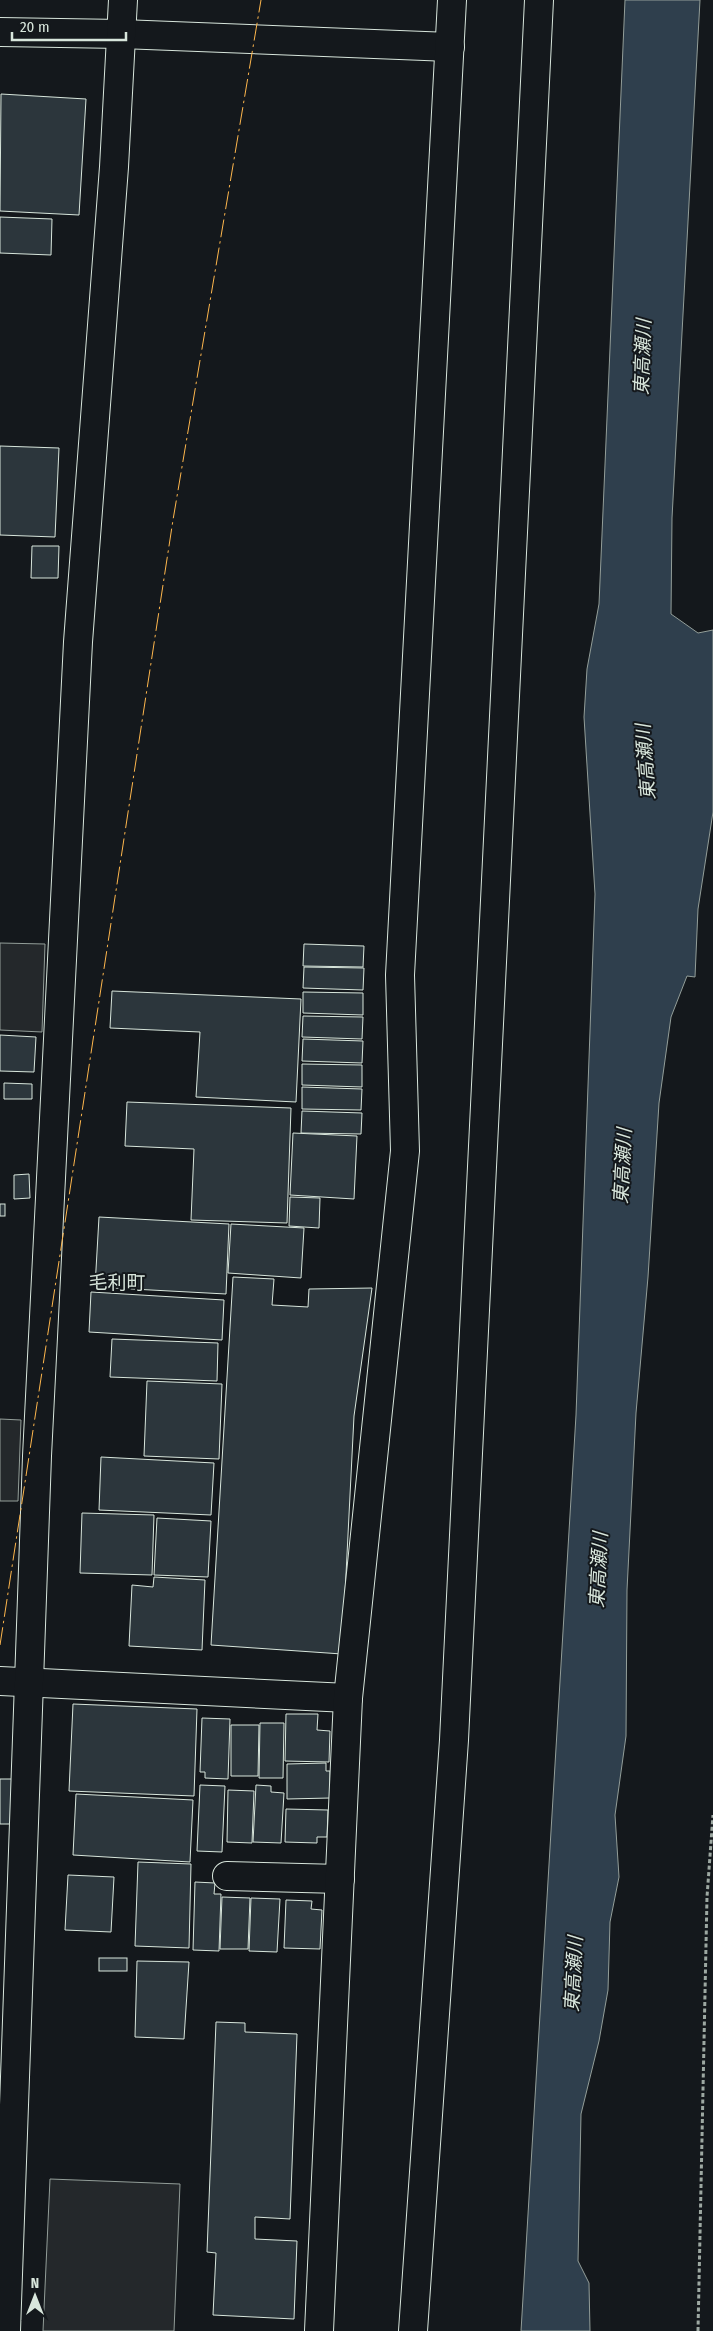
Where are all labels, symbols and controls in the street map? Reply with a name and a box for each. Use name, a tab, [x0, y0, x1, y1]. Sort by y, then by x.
scale bar	[12, 10, 126, 42]
text: 20 m	[20, 18, 50, 36]
water label: 東高瀬川	[630, 317, 655, 395]
water label: 東高瀬川	[631, 721, 660, 801]
water label: 東高瀬川	[609, 1125, 636, 1205]
district label: 毛利町	[88, 1271, 146, 1294]
water label: 東高瀬川	[585, 1529, 612, 1609]
water label: 東高瀬川	[560, 1933, 587, 2013]
north arrow	[10, 2271, 60, 2321]
text: N	[31, 2275, 39, 2292]

